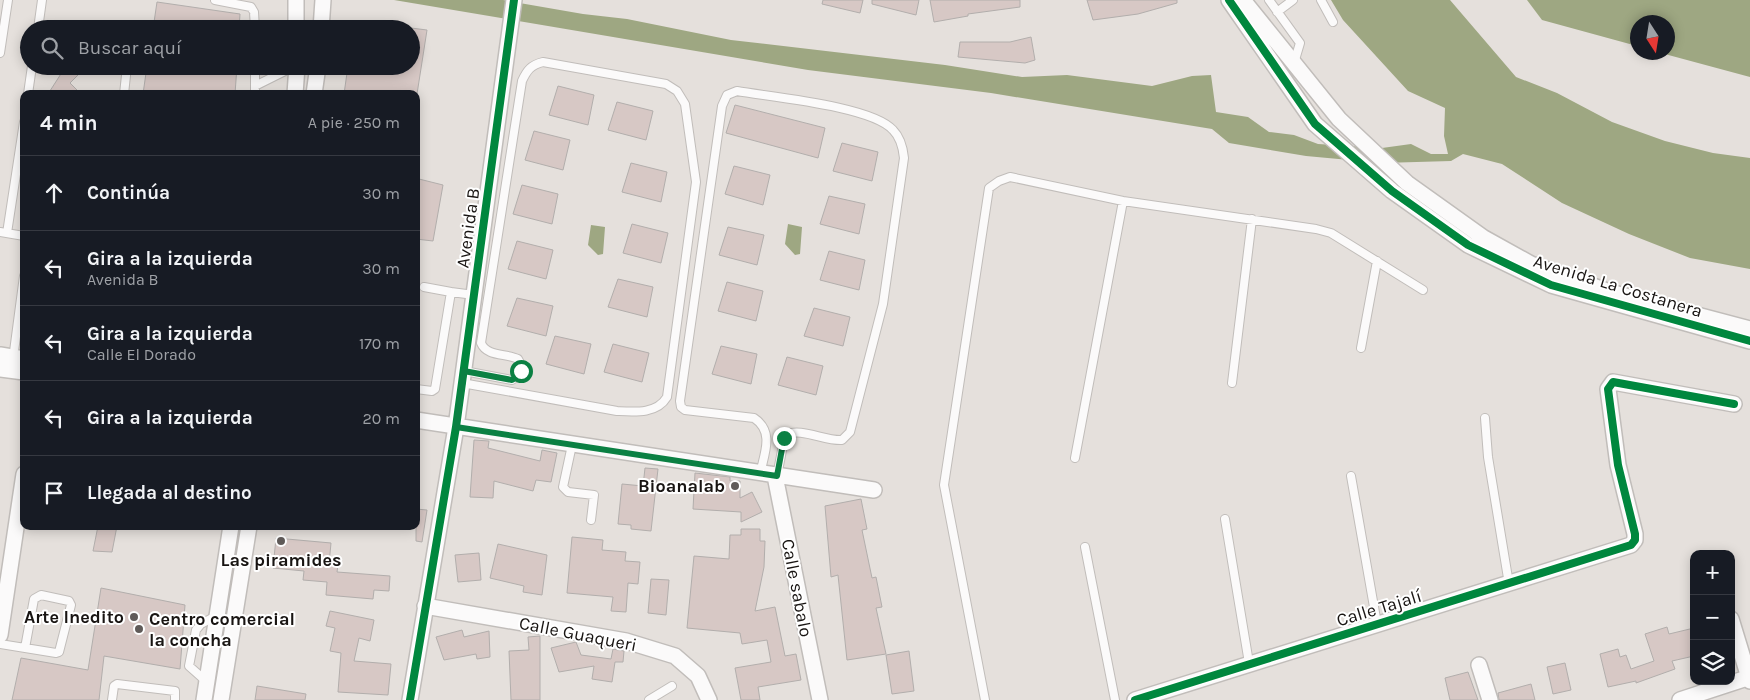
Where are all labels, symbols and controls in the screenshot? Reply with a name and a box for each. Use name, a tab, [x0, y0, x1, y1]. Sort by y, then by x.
north arrow	[1630, 15, 1675, 60]
search box	[20, 20, 420, 75]
icon: search	[38, 34, 66, 62]
text: Buscar aquí	[78, 37, 182, 59]
text: 4 min	[40, 111, 98, 135]
text: A pie · 250 m	[308, 113, 400, 132]
icon: ahead	[40, 179, 68, 207]
text: Continúa	[87, 182, 170, 204]
text: 30 m	[362, 184, 400, 203]
street label: Avenida B	[452, 187, 484, 269]
text: Gira a la izquierda	[87, 248, 253, 270]
street label: Avenida La Costanera	[1531, 250, 1705, 322]
icon: left	[40, 254, 68, 282]
text: 30 m	[362, 259, 400, 278]
text: Avenida B	[87, 270, 159, 289]
text: Gira a la izquierda	[87, 323, 253, 345]
icon: left	[40, 329, 68, 357]
text: 170 m	[359, 334, 400, 353]
text: Calle El Dorado	[87, 345, 196, 364]
route start	[510, 360, 533, 383]
icon: left	[40, 404, 68, 432]
text: Gira a la izquierda	[87, 407, 253, 429]
text: 20 m	[362, 409, 400, 428]
route end	[773, 427, 796, 450]
place label: Bioanalab	[638, 475, 725, 497]
icon: arrive	[40, 479, 68, 507]
marker: Bioanalab	[729, 480, 741, 492]
text: Llegada al destino	[87, 482, 252, 504]
marker: Las piramides	[275, 535, 287, 547]
street label: Calle sabalo	[777, 537, 817, 639]
place label: Las piramides	[220, 549, 342, 571]
map controls	[1690, 550, 1735, 685]
button: +	[1690, 550, 1735, 595]
street label: Calle Tajalí	[1334, 584, 1425, 631]
button: −	[1690, 595, 1735, 640]
place label: Arte Inedito	[24, 606, 124, 628]
place label: Centro comercial la concha	[149, 608, 295, 651]
marker: Arte Inedito	[128, 611, 140, 623]
street label: Calle Guaqueri	[517, 612, 639, 656]
marker: Centro comercial la concha	[133, 623, 145, 635]
button: layers	[1690, 640, 1735, 685]

